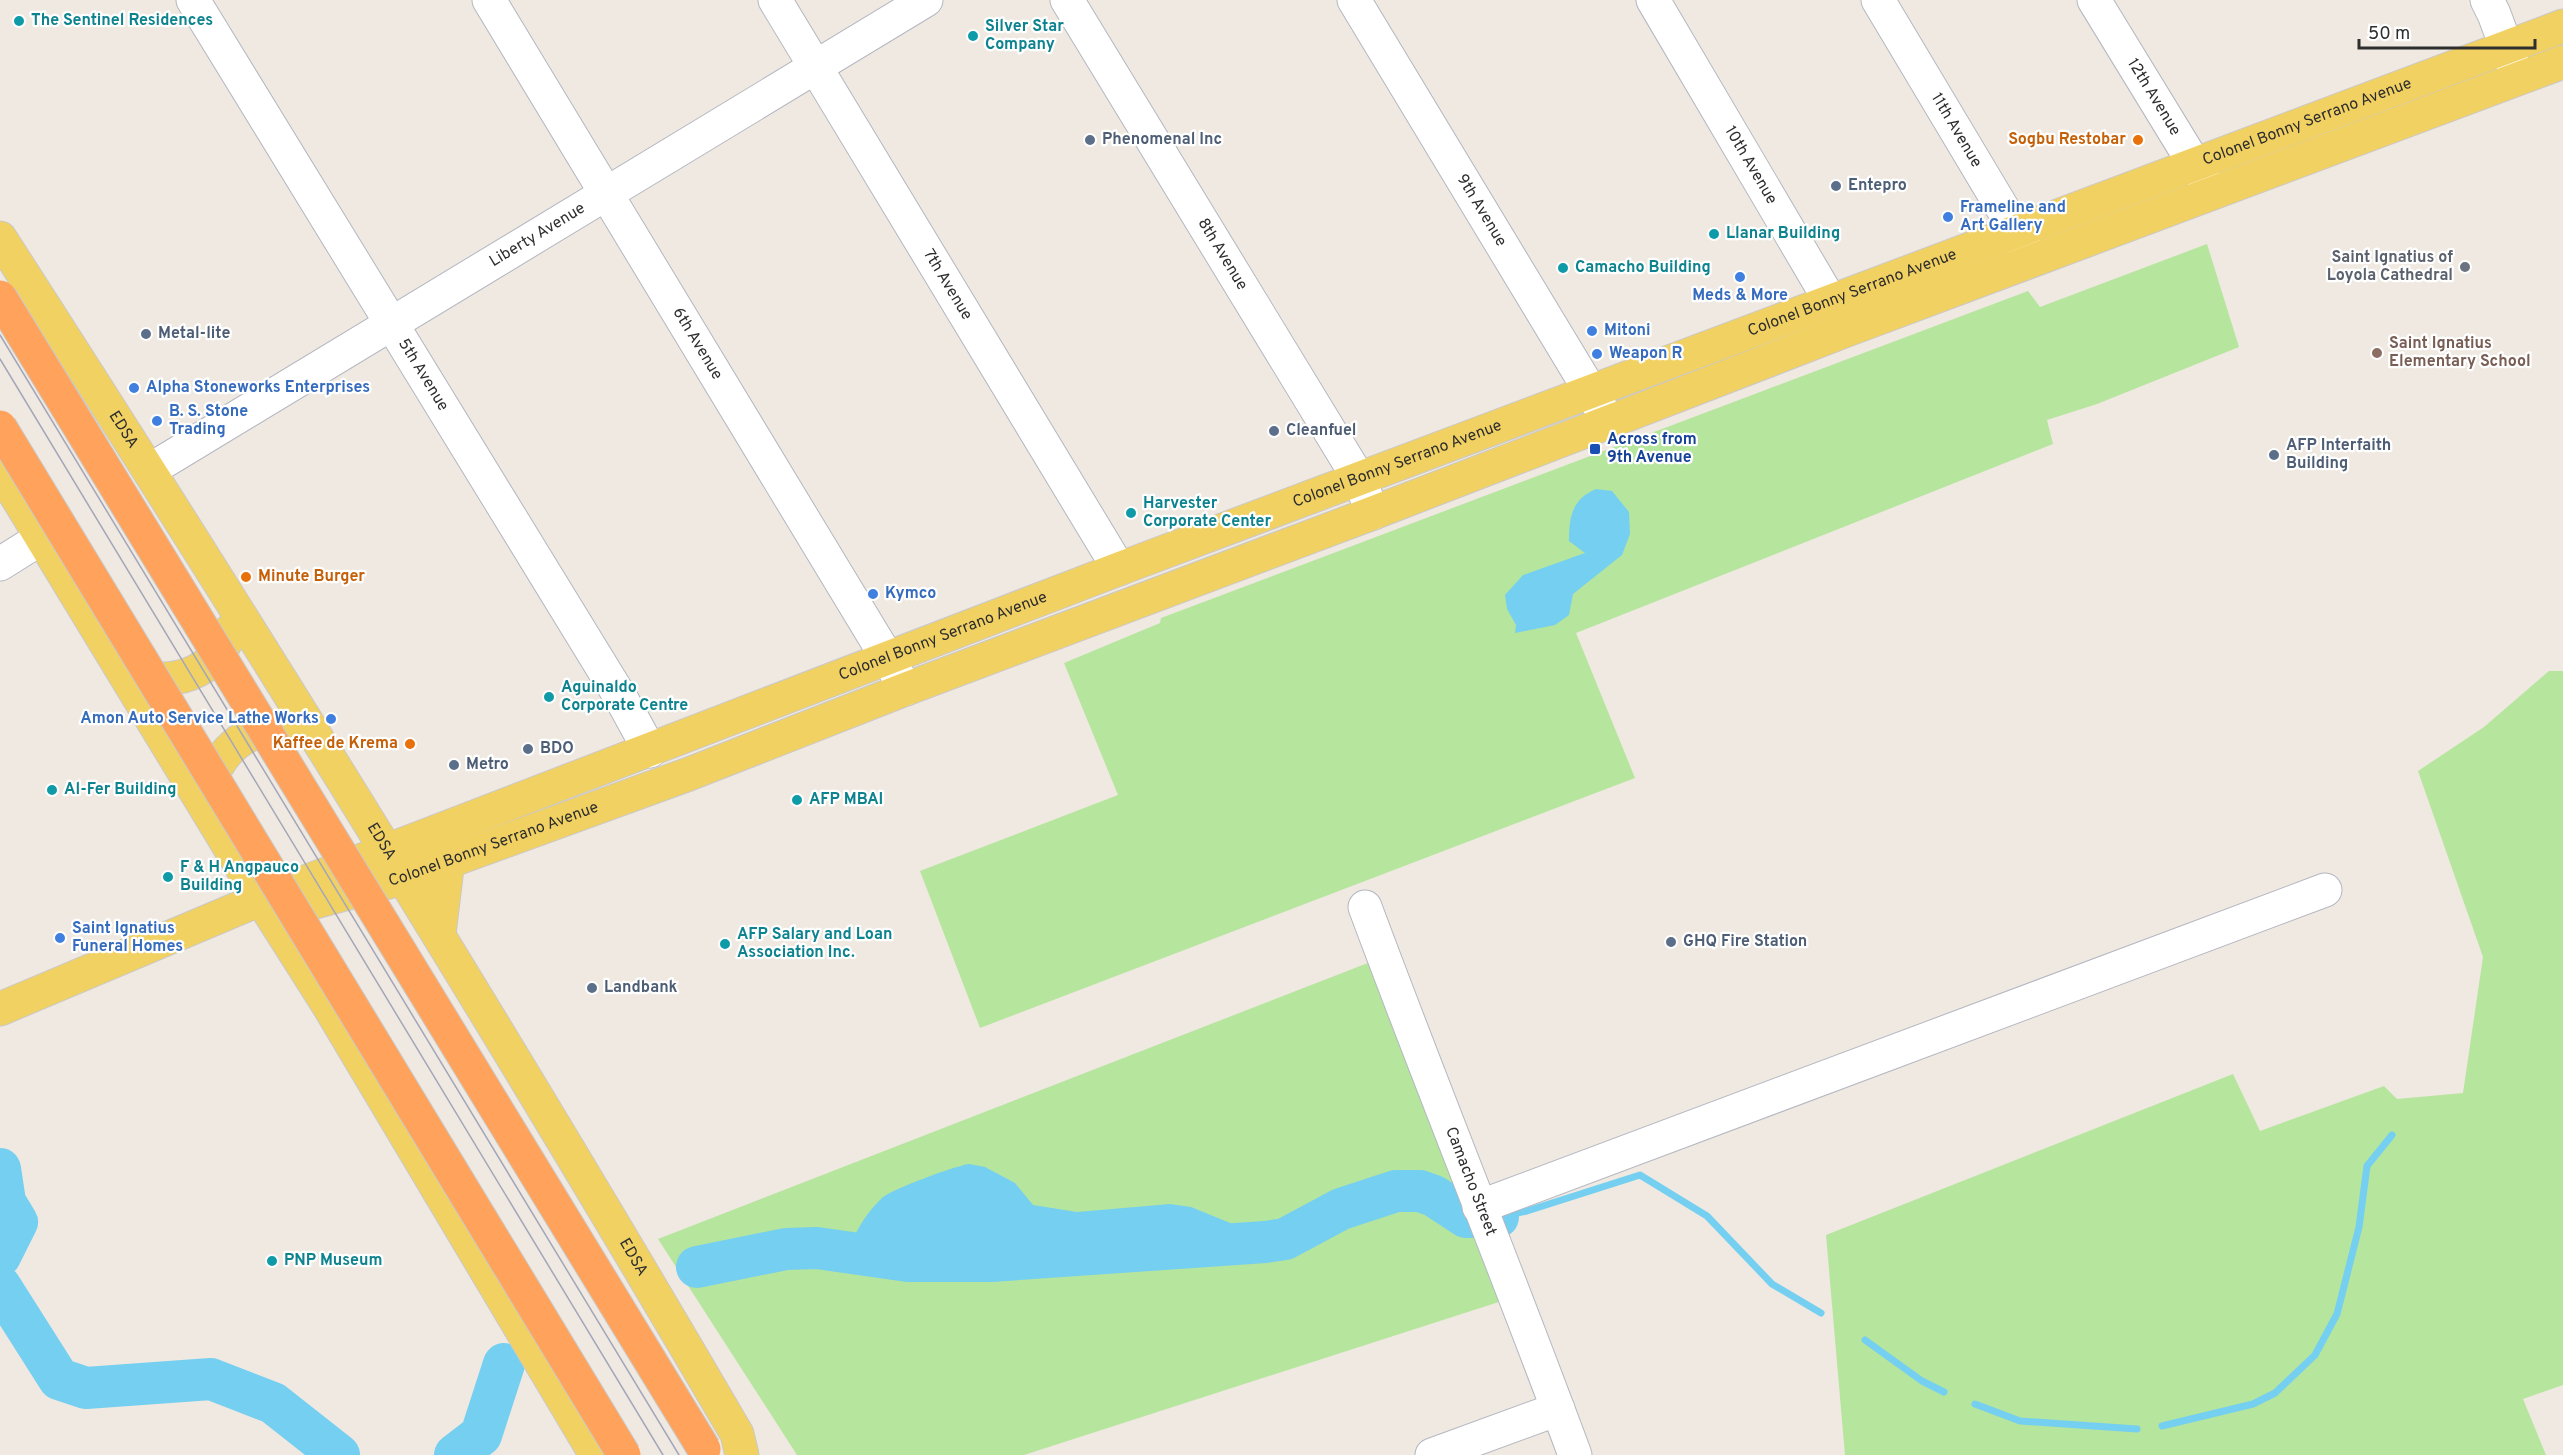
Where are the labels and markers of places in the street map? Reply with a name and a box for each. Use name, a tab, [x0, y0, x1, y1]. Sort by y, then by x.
place label: The Sentinel Residences	[31, 11, 213, 31]
marker: The Sentinel Residences	[12, 14, 26, 28]
place label: Silver Star Company	[985, 17, 1064, 55]
marker: Silver Star Company	[966, 29, 980, 43]
place label: Phenomenal Inc	[1102, 130, 1222, 150]
place label: Sogbu Restobar	[2008, 130, 2126, 150]
marker: Phenomenal Inc	[1083, 133, 1097, 147]
marker: Sogbu Restobar	[2131, 133, 2145, 147]
place label: Entepro	[1848, 176, 1907, 196]
marker: Entepro	[1829, 179, 1843, 193]
place label: Frameline and Art Gallery	[1960, 198, 2066, 236]
marker: Frameline and Art Gallery	[1941, 210, 1955, 224]
place label: Llanar Building	[1726, 224, 1840, 244]
marker: Llanar Building	[1707, 227, 1721, 241]
place label: Saint Ignatius of Loyola Cathedral	[2327, 248, 2453, 286]
place label: Camacho Building	[1575, 258, 1711, 278]
marker: Saint Ignatius of Loyola Cathedral	[2458, 260, 2472, 274]
marker: Camacho Building	[1556, 261, 1570, 275]
marker: Meds & More	[1733, 270, 1747, 284]
place label: Meds & More	[1692, 286, 1788, 306]
place label: Mitoni	[1604, 321, 1651, 341]
place label: Metal-lite	[158, 324, 231, 344]
marker: Mitoni	[1585, 324, 1599, 338]
marker: Metal-lite	[139, 327, 153, 341]
place label: Saint Ignatius Elementary School	[2389, 334, 2531, 372]
place label: Weapon R	[1609, 344, 1682, 364]
marker: Saint Ignatius Elementary School	[2370, 346, 2384, 360]
marker: Weapon R	[1590, 347, 1604, 361]
place label: Alpha Stoneworks Enterprises	[146, 378, 370, 398]
marker: Alpha Stoneworks Enterprises	[127, 381, 141, 395]
place label: B. S. Stone Trading	[169, 402, 248, 440]
marker: B. S. Stone Trading	[150, 414, 164, 428]
place label: Cleanfuel	[1286, 421, 1357, 441]
marker: Cleanfuel	[1267, 424, 1281, 438]
place label: Across from 9th Avenue	[1607, 430, 1697, 468]
place label: AFP Interfaith Building	[2286, 436, 2391, 474]
marker: Across from 9th Avenue	[1588, 442, 1602, 456]
marker: AFP Interfaith Building	[2267, 448, 2281, 462]
place label: Harvester Corporate Center	[1143, 494, 1272, 532]
marker: Harvester Corporate Center	[1124, 506, 1138, 520]
place label: Minute Burger	[258, 567, 365, 587]
marker: Minute Burger	[239, 570, 253, 584]
place label: Kymco	[885, 584, 936, 604]
marker: Kymco	[866, 587, 880, 601]
place label: Aguinaldo Corporate Centre	[561, 678, 688, 716]
marker: Aguinaldo Corporate Centre	[542, 690, 556, 704]
place label: Amon Auto Service Lathe Works	[80, 709, 319, 729]
marker: Amon Auto Service Lathe Works	[324, 712, 338, 726]
place label: Kaffee de Krema	[273, 734, 398, 754]
marker: Kaffee de Krema	[403, 737, 417, 751]
place label: BDO	[540, 739, 574, 759]
marker: BDO	[521, 742, 535, 756]
place label: Metro	[466, 755, 509, 775]
marker: Metro	[447, 758, 461, 772]
place label: Al-Fer Building	[64, 780, 177, 800]
marker: Al-Fer Building	[45, 783, 59, 797]
place label: AFP MBAI	[809, 790, 883, 810]
marker: AFP MBAI	[790, 793, 804, 807]
place label: F & H Angpauco Building	[180, 858, 299, 896]
marker: F & H Angpauco Building	[161, 870, 175, 884]
place label: Saint Ignatius Funeral Homes	[72, 919, 183, 957]
place label: AFP Salary and Loan Association Inc.	[737, 925, 892, 963]
marker: Saint Ignatius Funeral Homes	[53, 931, 67, 945]
place label: GHQ Fire Station	[1683, 932, 1807, 952]
marker: GHQ Fire Station	[1664, 935, 1678, 949]
marker: AFP Salary and Loan Association Inc.	[718, 937, 732, 951]
place label: Landbank	[604, 978, 678, 998]
marker: Landbank	[585, 981, 599, 995]
place label: PNP Museum	[284, 1251, 382, 1271]
marker: PNP Museum	[265, 1254, 279, 1268]

